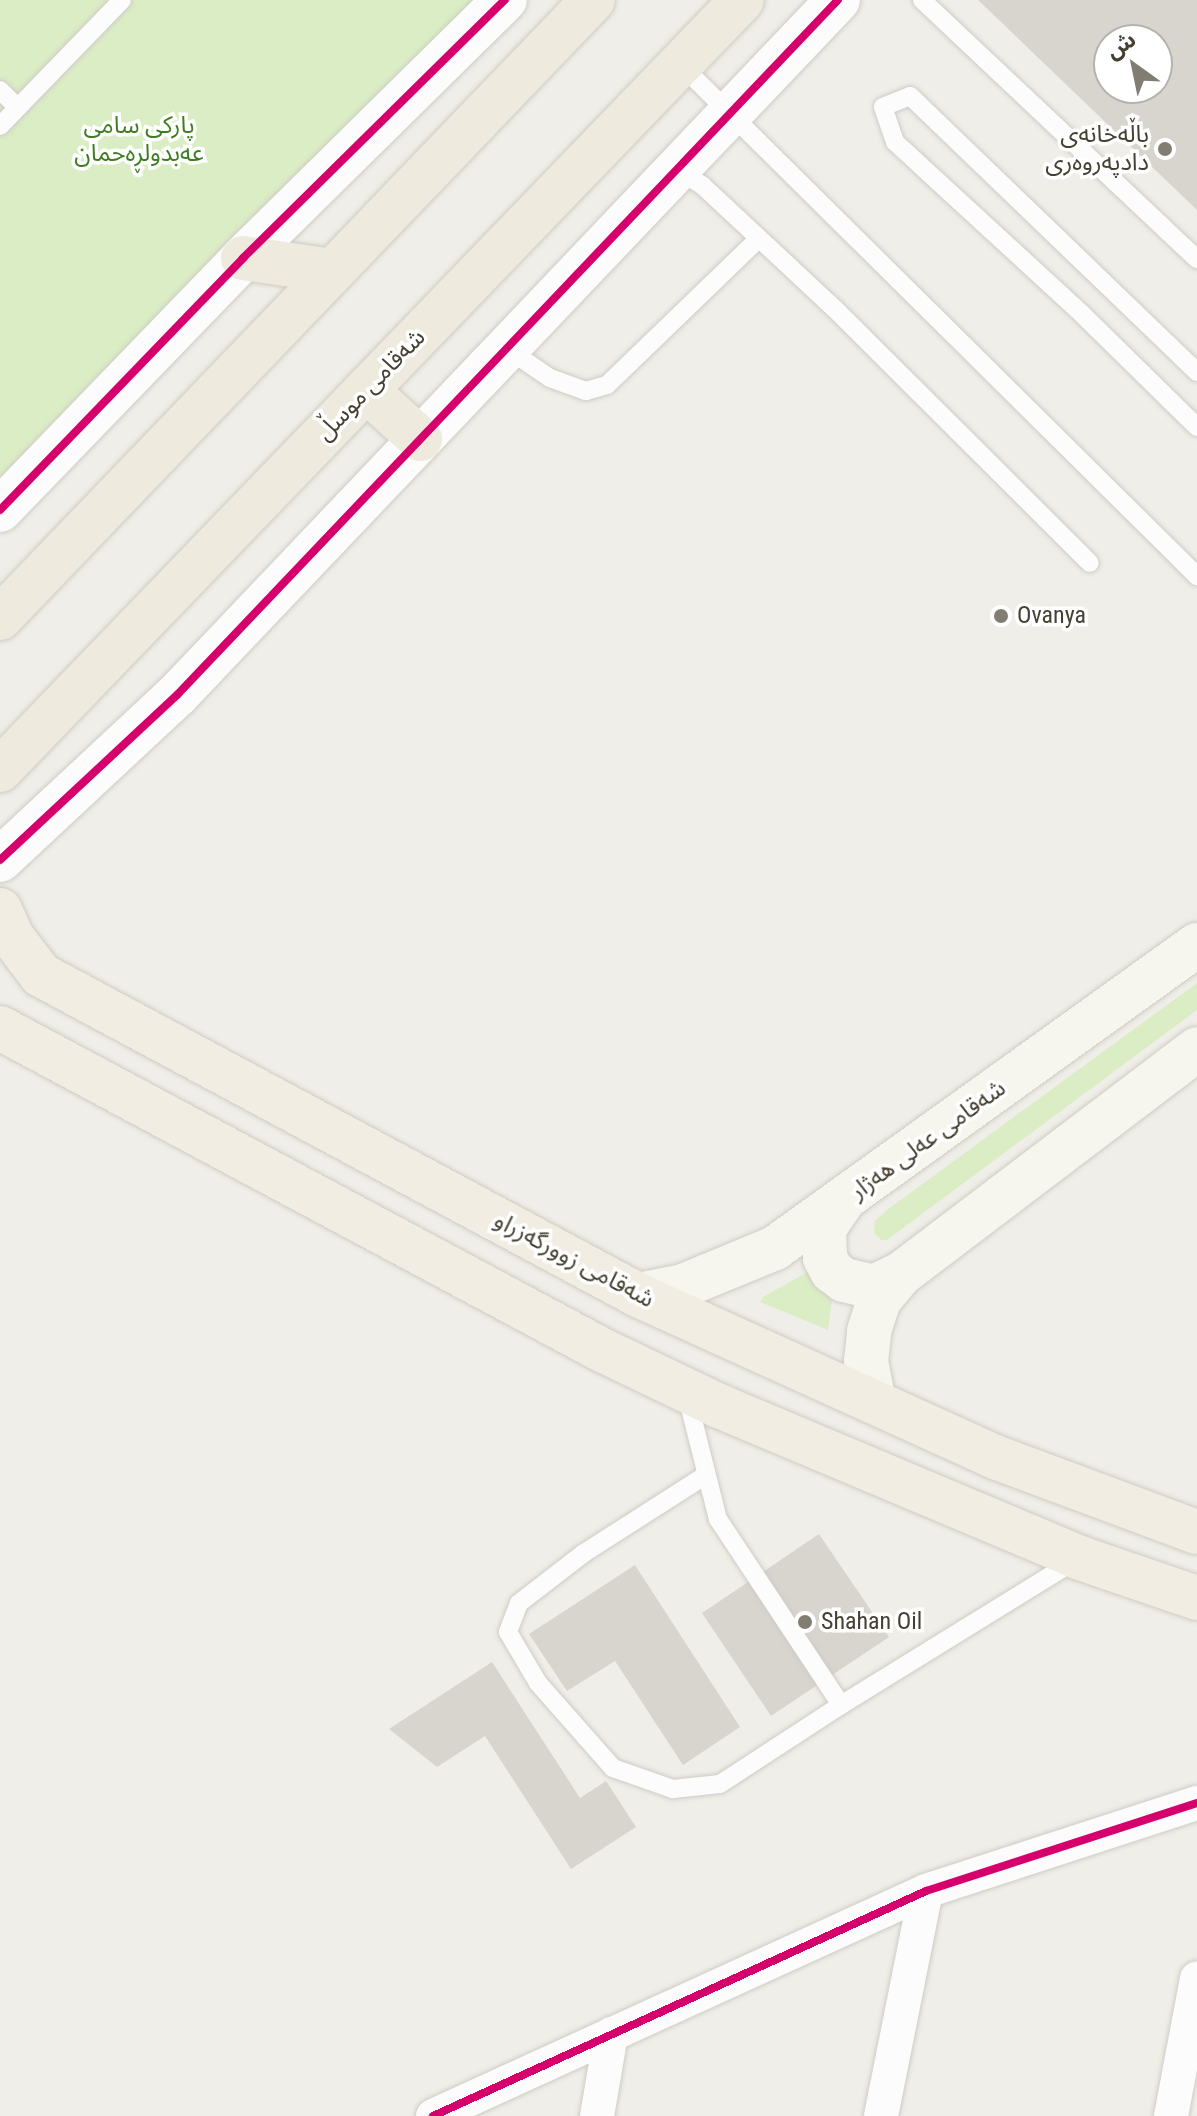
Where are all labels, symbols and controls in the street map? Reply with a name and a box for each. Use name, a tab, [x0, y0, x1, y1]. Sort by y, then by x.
north arrow	[1093, 24, 1173, 104]
text: ش	[1101, 26, 1140, 64]
park label: پارکی سامی عەبدولڕەحمان	[74, 112, 204, 168]
place label: باڵەخانەی دادپەروەری	[1045, 121, 1149, 177]
marker: باڵەخانەی دادپەروەری	[1156, 140, 1174, 158]
street label: شەقامی موسڵ	[311, 323, 431, 447]
place label: Ovanya	[1017, 602, 1086, 630]
marker: Ovanya	[992, 607, 1010, 625]
street label: شەقامی عەلی هەژار	[845, 1074, 1011, 1206]
street label: شەقامی زوورگەزراو	[489, 1206, 659, 1314]
place label: Shahan Oil	[821, 1608, 922, 1636]
marker: Shahan Oil	[796, 1613, 814, 1631]

